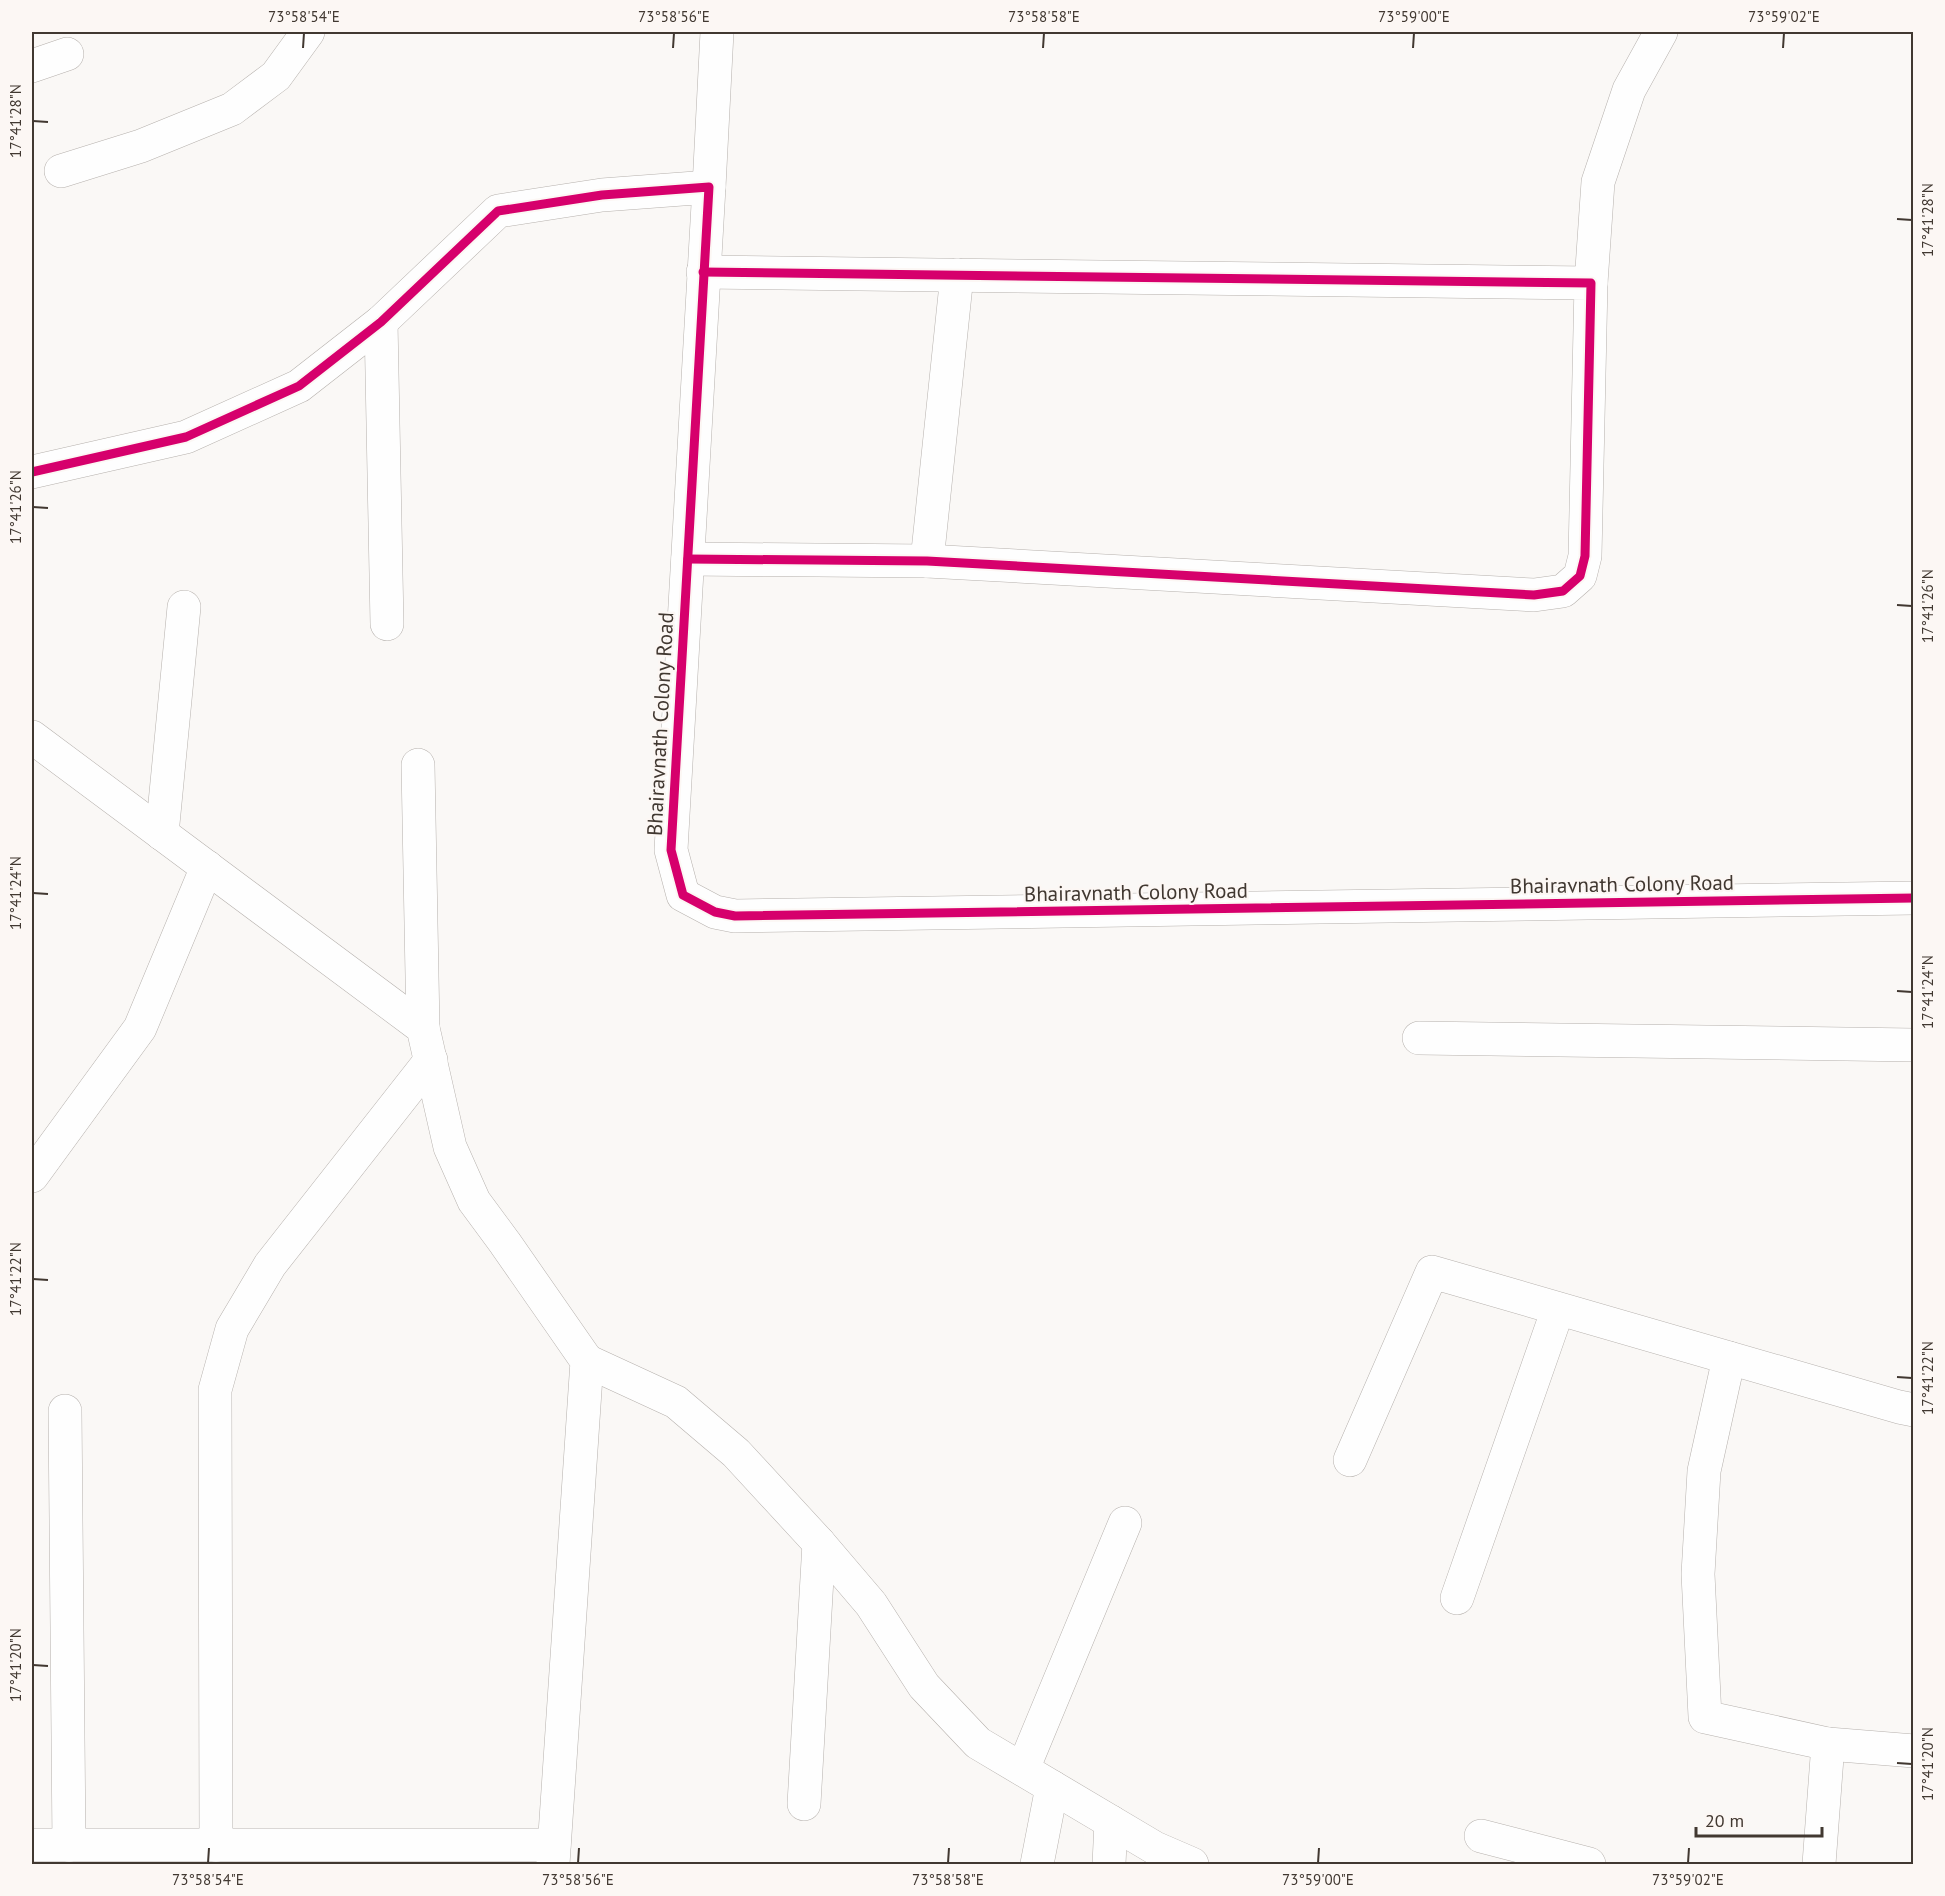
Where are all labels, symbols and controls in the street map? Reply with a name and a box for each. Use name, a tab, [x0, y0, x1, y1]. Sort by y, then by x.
text: 73°58'54"E	[268, 7, 340, 26]
text: 73°58'56"E	[638, 7, 710, 26]
text: 73°58'58"E	[1008, 7, 1080, 26]
text: 73°59'00"E	[1378, 7, 1450, 26]
text: 73°59'02"E	[1748, 7, 1820, 26]
text: 17°41'28"N	[6, 84, 25, 158]
text: 17°41'28"N	[1918, 183, 1937, 257]
text: 17°41'26"N	[6, 470, 25, 544]
text: 17°41'26"N	[1918, 569, 1937, 643]
street label: Bhairavnath Colony Road	[641, 611, 679, 837]
text: 17°41'24"N	[6, 856, 25, 930]
street label: Bhairavnath Colony Road	[1510, 869, 1734, 899]
street label: Bhairavnath Colony Road	[1024, 877, 1248, 907]
text: 17°41'24"N	[1918, 955, 1937, 1029]
text: 17°41'22"N	[6, 1242, 25, 1316]
text: 17°41'22"N	[1918, 1341, 1937, 1415]
text: 17°41'20"N	[6, 1628, 25, 1702]
text: 17°41'20"N	[1918, 1727, 1937, 1801]
scale bar	[1696, 1800, 1822, 1838]
text: 20 m	[1705, 1809, 1744, 1832]
text: 73°58'54"E	[172, 1870, 244, 1889]
text: 73°58'56"E	[542, 1870, 614, 1889]
text: 73°58'58"E	[912, 1870, 984, 1889]
text: 73°59'00"E	[1282, 1870, 1354, 1889]
text: 73°59'02"E	[1652, 1870, 1724, 1889]

